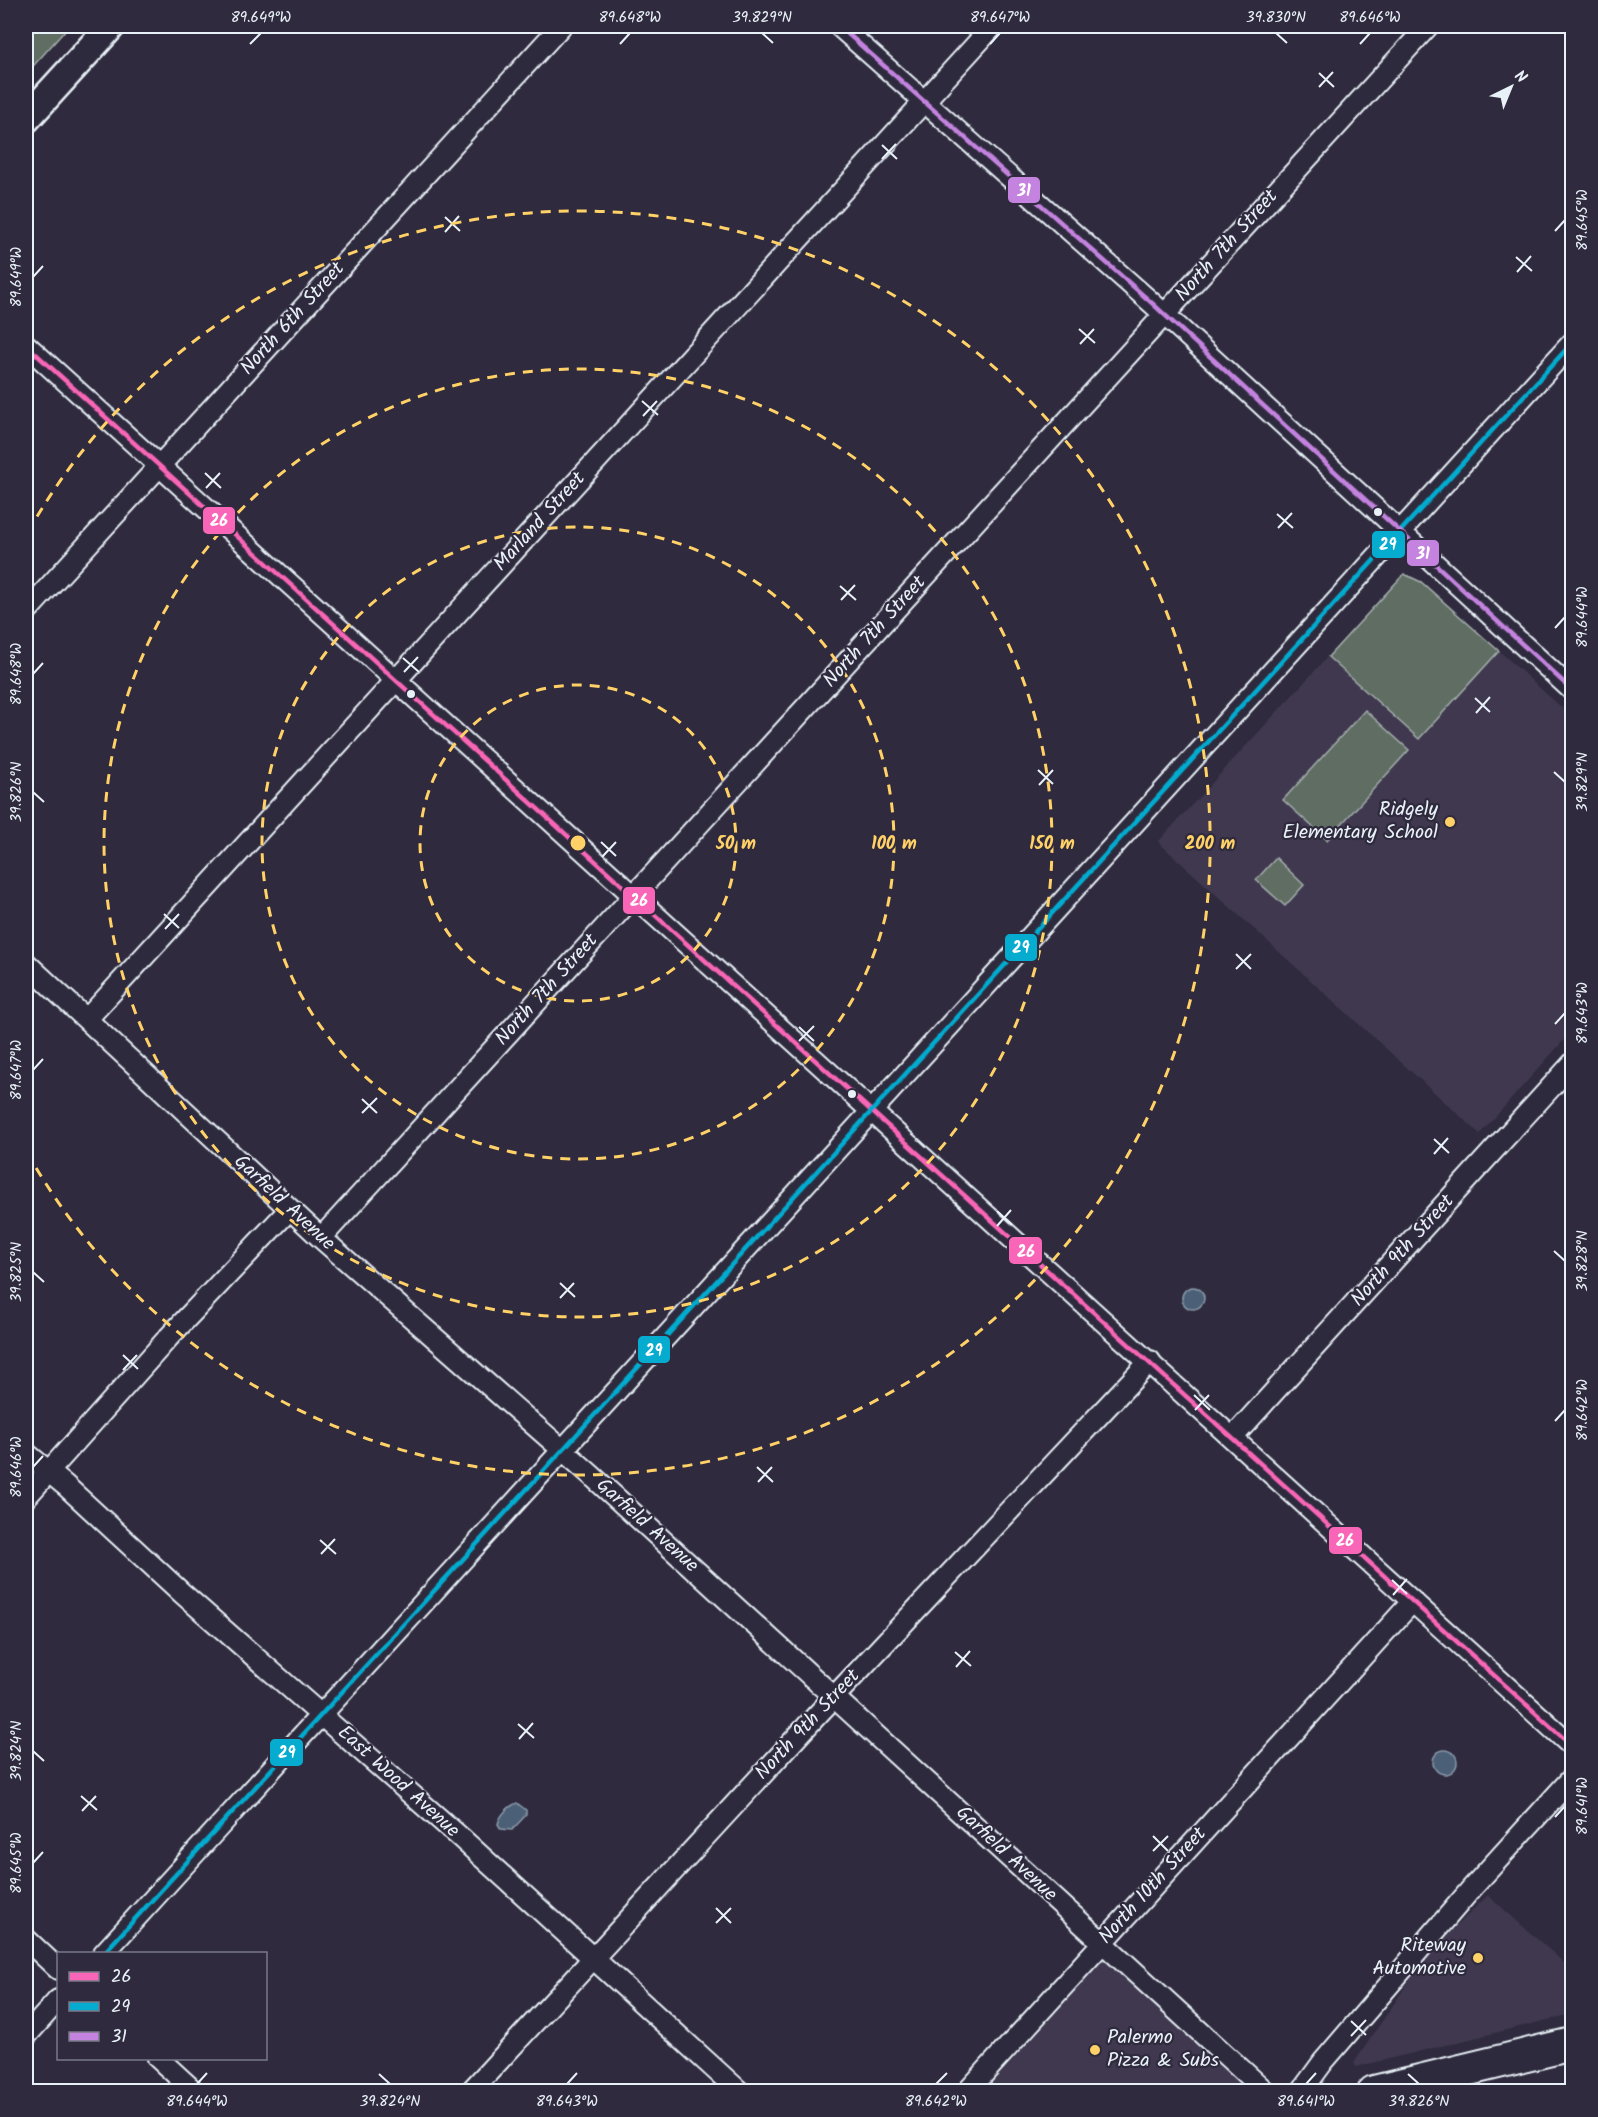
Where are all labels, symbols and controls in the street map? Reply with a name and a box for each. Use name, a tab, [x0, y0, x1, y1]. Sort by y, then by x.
text: 89.649°W	[231, 6, 292, 30]
text: 89.648°W	[599, 6, 661, 30]
text: 39.829°N	[732, 6, 792, 30]
text: 89.647°W	[970, 6, 1030, 30]
text: 39.830°N	[1246, 6, 1306, 30]
text: 89.646°W	[1339, 6, 1401, 30]
north arrow	[1481, 57, 1541, 117]
text: N	[1508, 65, 1532, 90]
line badge: 31	[1007, 176, 1041, 204]
text: 31	[1016, 179, 1031, 204]
street label: North 7th Street	[1168, 182, 1287, 310]
text: 89.645°W	[1571, 189, 1595, 251]
text: 89.649°W	[5, 246, 29, 307]
street label: North 6th Street	[233, 255, 353, 383]
street label: Marland Street	[486, 464, 594, 579]
line badge: 26	[202, 506, 236, 535]
unlabelled marker	[1372, 506, 1384, 518]
text: 26	[210, 509, 228, 534]
line badge: 29	[1371, 530, 1406, 559]
text: 29	[1379, 533, 1397, 558]
line badge: 31	[1406, 539, 1440, 567]
text: 31	[1415, 542, 1430, 567]
street label: North 7th Street	[816, 568, 935, 696]
text: 89.644°W	[1571, 586, 1595, 648]
text: 89.648°W	[5, 643, 29, 705]
unlabelled marker	[405, 688, 417, 700]
text: 39.829°N	[1571, 752, 1595, 812]
text: 39.826°N	[5, 762, 29, 822]
place label: Ridgely Elementary School	[1282, 794, 1439, 849]
marker: Ridgely Elementary School	[1443, 815, 1457, 829]
text: 50 m	[715, 830, 756, 859]
text: 100 m	[871, 830, 917, 859]
text: 150 m	[1029, 830, 1075, 859]
text: 200 m	[1185, 830, 1236, 859]
centre of rings	[568, 833, 588, 853]
line badge: 26	[622, 886, 656, 915]
text: 26	[630, 889, 648, 914]
street label: North 7th Street	[488, 926, 607, 1054]
line badge: 29	[1004, 933, 1038, 962]
text: 29	[1012, 936, 1030, 961]
text: 89.643°W	[1571, 982, 1595, 1044]
text: 89.647°W	[5, 1040, 29, 1100]
unlabelled marker	[846, 1088, 858, 1100]
street label: Garfield Avenue	[226, 1147, 342, 1259]
street label: North 9th Street	[1343, 1187, 1463, 1315]
text: 39.828°N	[1571, 1230, 1595, 1292]
line badge: 26	[1008, 1236, 1043, 1265]
text: 26	[1017, 1240, 1035, 1265]
text: 39.825°N	[5, 1242, 29, 1302]
line badge: 29	[637, 1335, 671, 1364]
text: 29	[645, 1339, 663, 1364]
text: 89.642°W	[1571, 1379, 1595, 1441]
text: 89.646°W	[5, 1436, 29, 1498]
street label: Garfield Avenue	[588, 1471, 706, 1581]
line badge: 26	[1328, 1526, 1363, 1555]
text: 26	[1336, 1529, 1354, 1554]
street label: North 9th Street	[748, 1662, 869, 1788]
street label: East Wood Avenue	[329, 1718, 467, 1846]
text: 39.824°N	[5, 1721, 29, 1781]
line badge: 29	[269, 1738, 304, 1767]
text: 29	[278, 1741, 296, 1766]
text: 89.641°W	[1571, 1777, 1595, 1835]
street label: Garfield Avenue	[948, 1798, 1064, 1910]
street label: North 10th Street	[1091, 1820, 1215, 1952]
text: 89.645°W	[5, 1832, 29, 1894]
place label: Riteway Automotive	[1373, 1930, 1467, 1985]
marker: Riteway Automotive	[1471, 1951, 1485, 1965]
legend	[57, 1952, 267, 2060]
text: 26	[111, 1963, 131, 1992]
text: 29	[111, 1993, 130, 2022]
place label: Palermo Pizza & Subs	[1107, 2022, 1219, 2077]
text: 31	[111, 2023, 127, 2052]
marker: Palermo Pizza & Subs	[1088, 2043, 1102, 2057]
text: 89.644°W	[166, 2090, 228, 2114]
text: 39.824°N	[360, 2090, 420, 2114]
text: 89.643°W	[536, 2090, 598, 2114]
text: 89.642°W	[905, 2090, 967, 2114]
text: 89.641°W	[1277, 2090, 1335, 2114]
text: 39.826°N	[1389, 2090, 1449, 2114]

